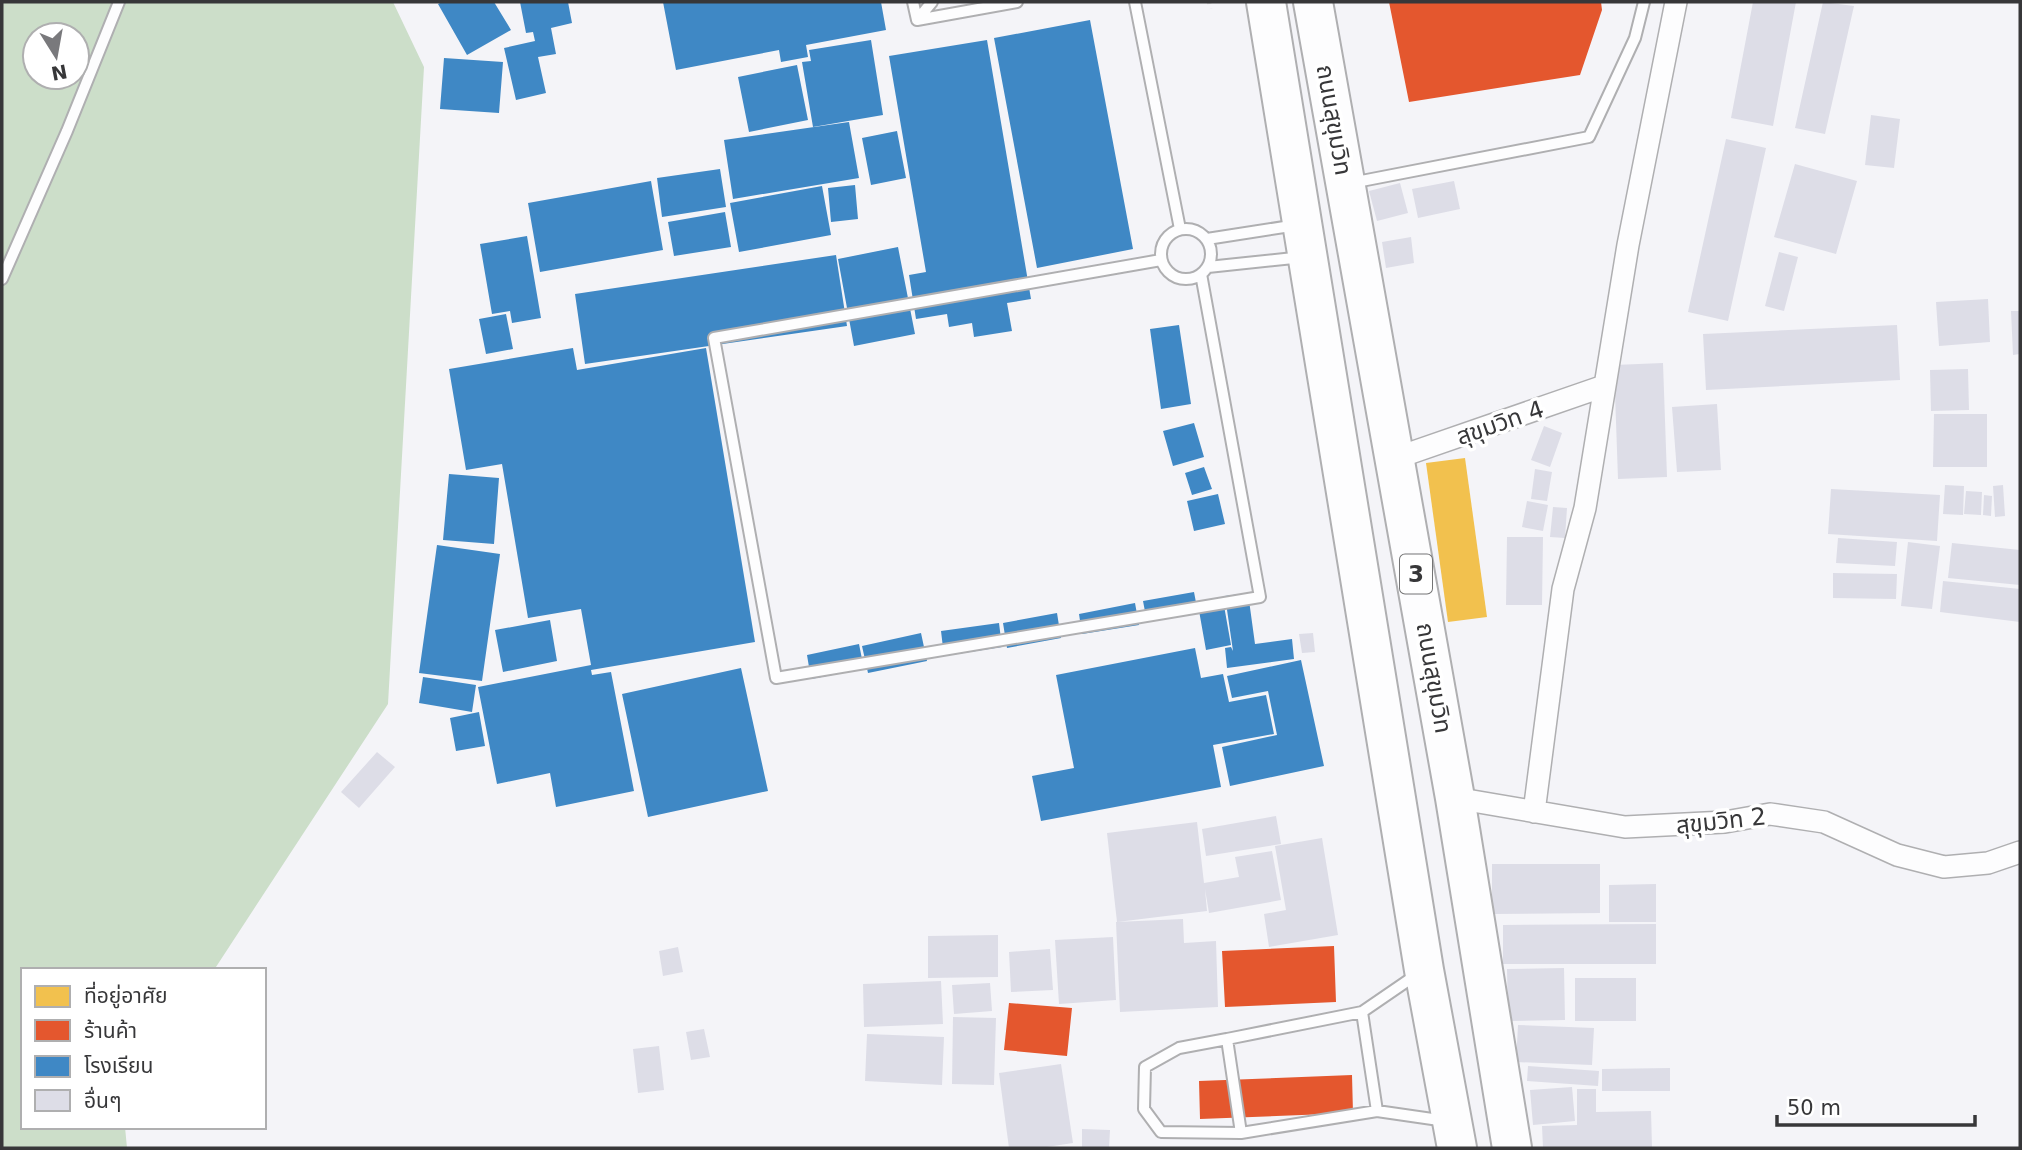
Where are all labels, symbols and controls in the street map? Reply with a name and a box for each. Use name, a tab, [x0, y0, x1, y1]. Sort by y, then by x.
north arrow	[21, 21, 91, 91]
text: N	[49, 60, 69, 85]
street label: ถนนสุขุมวิท	[1310, 62, 1358, 178]
street label: สุขุมวิท 4	[1452, 395, 1548, 452]
road number: 3	[1400, 554, 1432, 594]
street label: ถนนสุขุมวิท	[1410, 620, 1458, 736]
street label: สุขุมวิท 2	[1674, 802, 1768, 841]
legend	[21, 968, 266, 1129]
text: ที่อยู่อาศัย	[84, 981, 168, 1009]
text: ร้านค้า	[84, 1019, 137, 1043]
text: โรงเรียน	[84, 1054, 153, 1078]
scale bar	[1777, 1084, 1975, 1128]
text: อื่นๆ	[84, 1086, 121, 1113]
text: 50 m	[1787, 1096, 1841, 1120]

